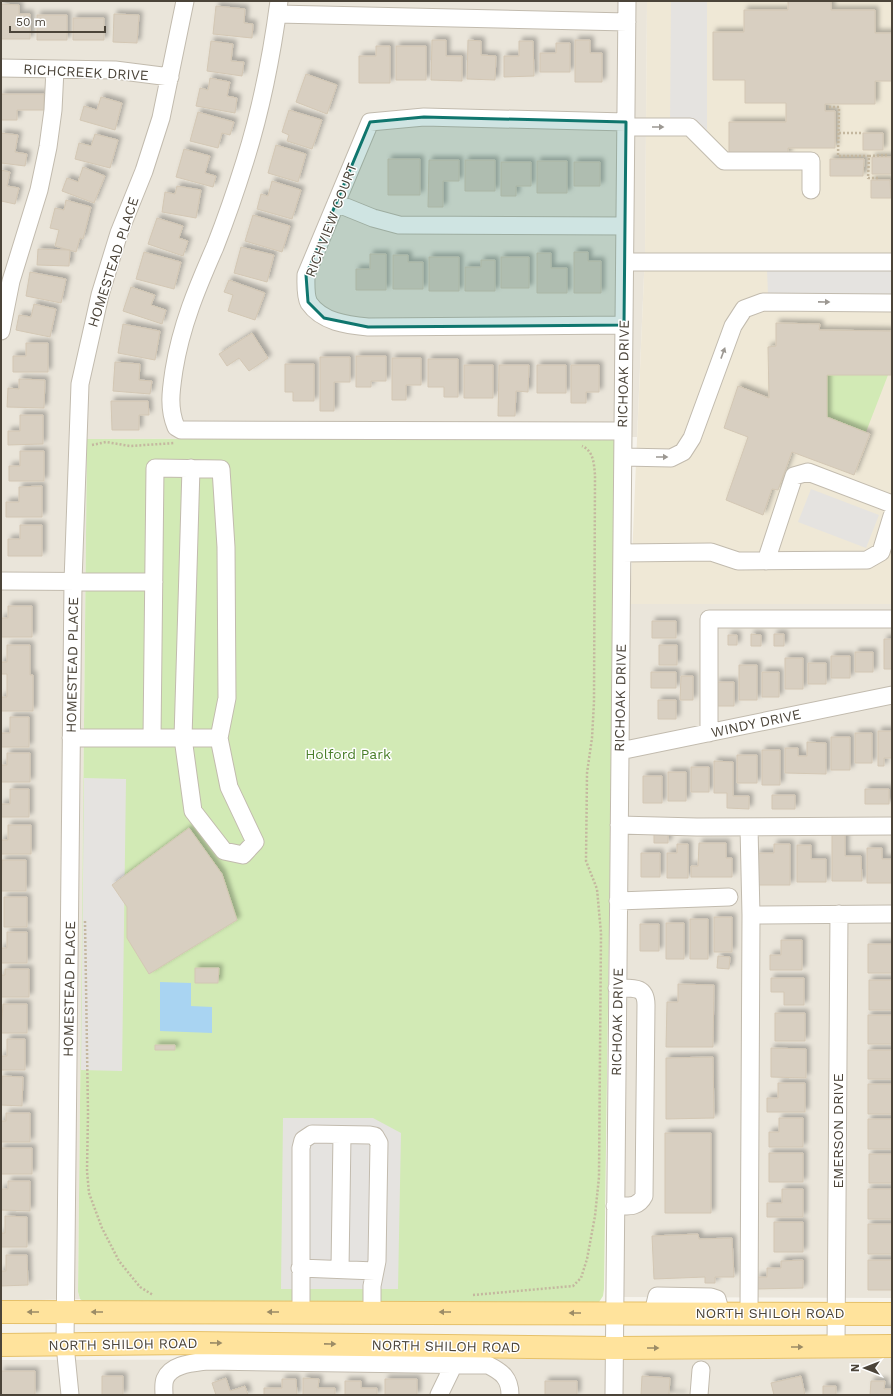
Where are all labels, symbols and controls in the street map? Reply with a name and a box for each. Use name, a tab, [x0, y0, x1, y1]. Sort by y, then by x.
scale bar	[10, 8, 105, 34]
text: 50 m	[16, 15, 46, 29]
street label: RICHCREEK DRIVE	[23, 61, 149, 83]
one-way arrow	[652, 124, 665, 130]
street label: RICHVIEW COURT	[302, 160, 360, 279]
street label: HOMESTEAD PLACE	[84, 195, 142, 329]
one-way arrow	[818, 299, 831, 305]
street label: RICHOAK DRIVE	[614, 320, 632, 428]
one-way arrow	[720, 346, 726, 358]
one-way arrow	[656, 454, 669, 460]
street label: HOMESTEAD PLACE	[63, 597, 81, 733]
street label: RICHOAK DRIVE	[611, 644, 629, 752]
street label: WINDY DRIVE	[710, 706, 802, 740]
park label: Holford Park	[305, 746, 391, 762]
street label: HOMESTEAD PLACE	[60, 921, 78, 1057]
street label: RICHOAK DRIVE	[608, 968, 626, 1076]
street label: EMERSON DRIVE	[830, 1073, 846, 1189]
street label: NORTH SHILOH ROAD	[696, 1305, 844, 1321]
one-way arrow	[26, 1309, 39, 1315]
one-way arrow	[90, 1309, 103, 1315]
one-way arrow	[266, 1309, 279, 1315]
one-way arrow	[438, 1309, 451, 1315]
one-way arrow	[568, 1310, 581, 1316]
street label: NORTH SHILOH ROAD	[48, 1335, 198, 1353]
street label: NORTH SHILOH ROAD	[371, 1337, 521, 1355]
one-way arrow	[210, 1340, 223, 1346]
one-way arrow	[324, 1341, 336, 1348]
one-way arrow	[791, 1344, 804, 1350]
one-way arrow	[647, 1345, 660, 1351]
north arrow	[845, 1348, 885, 1388]
text: N	[849, 1364, 862, 1372]

